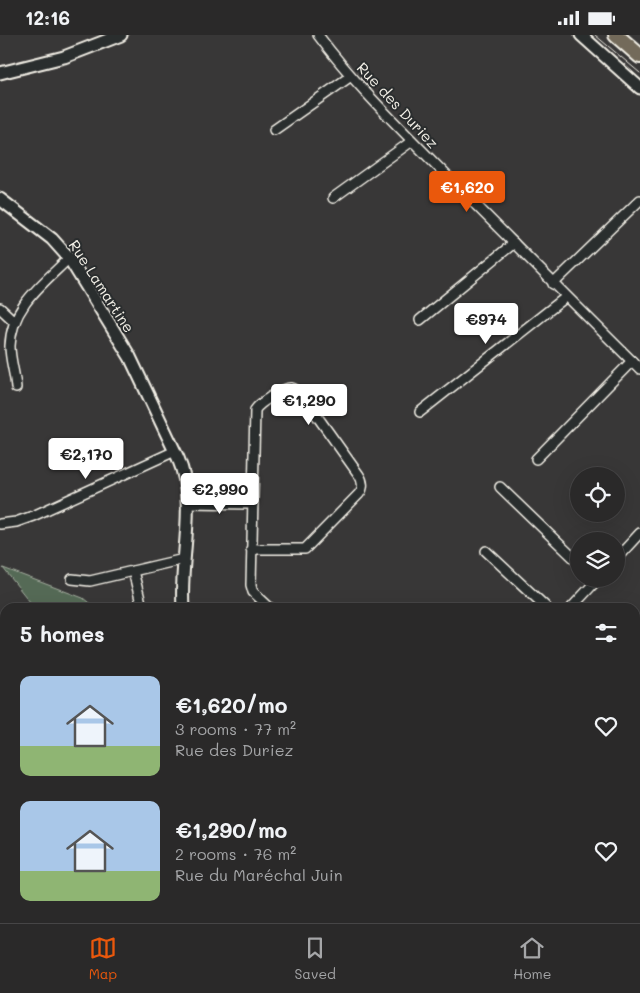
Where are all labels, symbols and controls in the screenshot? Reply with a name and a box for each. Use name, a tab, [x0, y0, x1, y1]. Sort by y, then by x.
text: 12:16	[25, 5, 70, 30]
street label: Rue des Duriez	[353, 58, 443, 152]
pin: €1,620	[426, 171, 508, 213]
text: €1,620	[440, 176, 494, 197]
street label: Rue Lamartine	[65, 236, 139, 336]
pin: €974	[456, 303, 516, 345]
text: €974	[465, 308, 507, 329]
pin: €1,290	[268, 383, 350, 426]
text: €1,290	[282, 389, 336, 410]
pin: €2,170	[45, 437, 127, 480]
text: €2,170	[59, 443, 113, 464]
map controls	[570, 467, 625, 587]
button: locate	[570, 467, 625, 522]
pin: €2,990	[179, 473, 261, 515]
text: €2,990	[192, 478, 248, 499]
button: layers	[570, 532, 625, 587]
icon: filters	[592, 619, 620, 647]
text: 5 homes	[20, 620, 105, 647]
text: €1,620/mo	[175, 691, 287, 718]
icon: home	[60, 696, 120, 756]
icon: heart	[592, 712, 620, 740]
text: 3 rooms · 77 m²	[175, 718, 296, 739]
text: Rue des Duriez	[175, 739, 293, 760]
text: €1,290/mo	[175, 816, 287, 843]
icon: home	[60, 821, 120, 881]
icon: heart	[592, 837, 620, 865]
text: 2 rooms · 76 m²	[175, 843, 296, 864]
text: Rue du Maréchal Juin	[175, 864, 343, 885]
tab: Map	[89, 934, 117, 983]
tab: Saved	[294, 934, 336, 983]
tab: Home	[513, 934, 551, 983]

